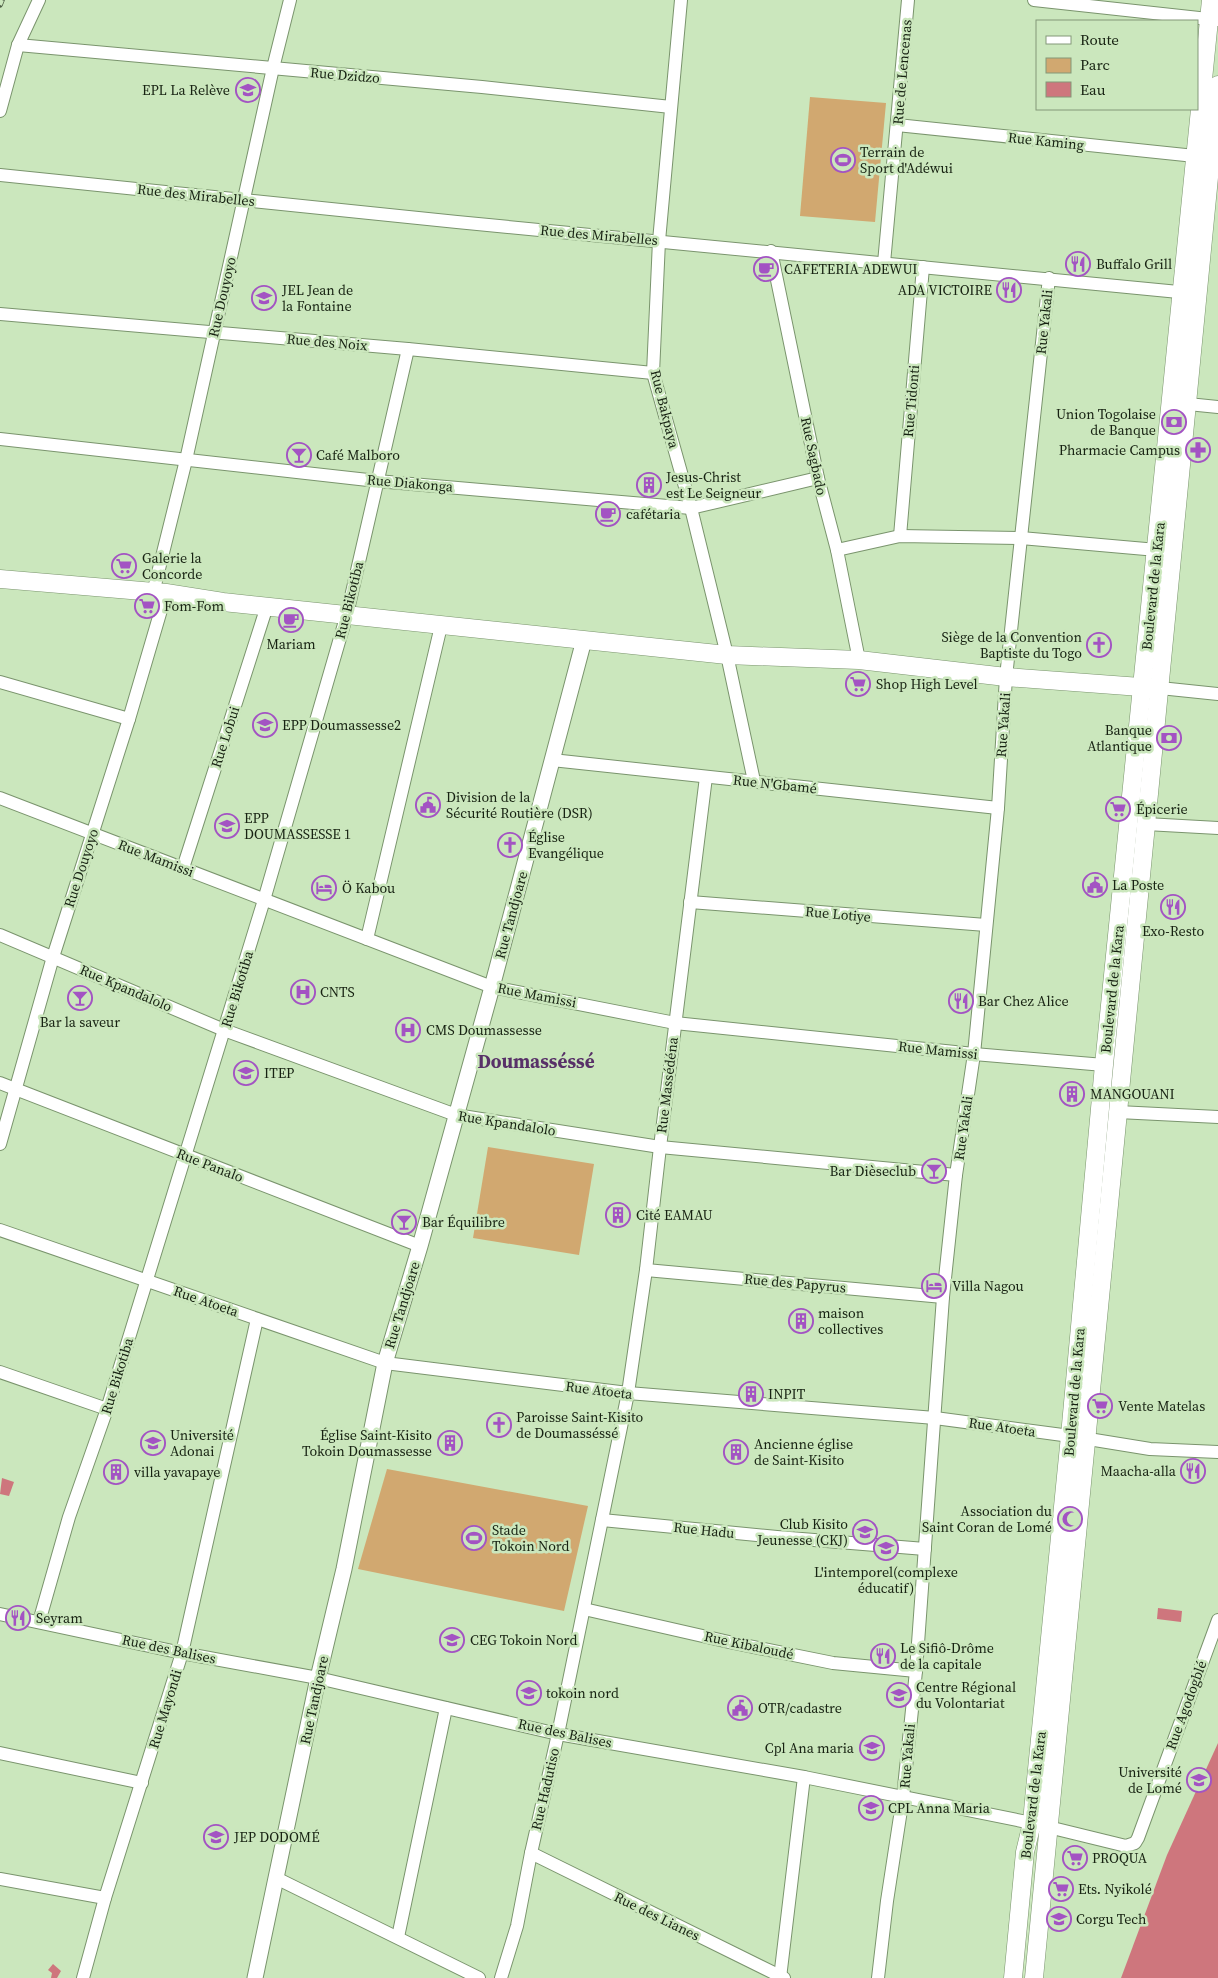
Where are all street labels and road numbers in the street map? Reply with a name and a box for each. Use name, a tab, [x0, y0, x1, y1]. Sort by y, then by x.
street label: Rue de Lencenas	[887, 19, 917, 125]
street label: Rue Dzidzo	[309, 62, 381, 88]
street label: Rue Kaming	[1007, 127, 1085, 155]
street label: Rue des Mirabelles	[136, 179, 256, 211]
street label: Rue des Mirabelles	[539, 220, 659, 250]
street label: Rue Douyoyo	[203, 255, 241, 339]
street label: Rue Yakali	[1031, 289, 1057, 355]
street label: Rue des Noix	[286, 329, 369, 356]
street label: Rue Tidonti	[898, 364, 924, 438]
street label: Rue Bakpaya	[646, 368, 685, 451]
street label: Rue Sagbado	[796, 415, 832, 497]
street label: Rue Diakonga	[366, 469, 455, 497]
street label: Boulevard de la Kara	[1136, 520, 1170, 651]
street label: Rue Bikotiba	[330, 558, 368, 641]
street label: Rue Yakali	[991, 692, 1015, 758]
street label: Rue Lobui	[206, 704, 244, 770]
street label: Rue N'Gbamé	[732, 770, 818, 798]
street label: Rue Douyoyo	[59, 826, 103, 910]
street label: Rue Mamissi	[115, 834, 197, 882]
street label: Rue Tandjoare	[490, 869, 532, 961]
street label: Rue Lotiye	[804, 901, 872, 927]
street label: Boulevard de la Kara	[1095, 923, 1129, 1054]
street label: Rue Bikotiba	[216, 947, 258, 1030]
street label: Rue Kpandalolo	[77, 960, 176, 1017]
street label: Rue Mamissi	[496, 978, 578, 1012]
street label: Rue Massédéna	[651, 1035, 683, 1134]
street label: Rue Mamissi	[897, 1036, 979, 1064]
street label: Rue Yakali	[949, 1094, 977, 1162]
street label: Rue Kpandalolo	[457, 1105, 558, 1141]
street label: Rue Panalo	[174, 1143, 247, 1187]
street label: Rue Tandjoare	[379, 1259, 425, 1351]
street label: Rue des Papyrus	[743, 1269, 847, 1297]
street label: Rue Atoeta	[171, 1281, 242, 1322]
street label: Boulevard de la Kara	[1058, 1326, 1090, 1457]
street label: Rue Bikotiba	[96, 1334, 138, 1417]
street label: Rue Atoeta	[564, 1376, 635, 1404]
street label: Rue Atoeta	[967, 1412, 1038, 1442]
street label: Rue Hadu	[673, 1517, 735, 1543]
street label: Rue Kibaloudé	[702, 1626, 796, 1664]
street label: Rue des Balises	[120, 1629, 218, 1669]
street label: Rue Tandjoare	[295, 1654, 333, 1746]
street label: Rue Agodogblé	[1161, 1658, 1211, 1752]
street label: Rue Mayondi	[143, 1667, 187, 1751]
street label: Rue des Balises	[516, 1713, 614, 1753]
street label: Rue Yakali	[894, 1723, 920, 1789]
street label: Boulevard de la Kara	[1015, 1729, 1051, 1860]
street label: Rue Hadutiso	[526, 1746, 564, 1832]
street label: Rue des Lianes	[611, 1887, 703, 1945]

